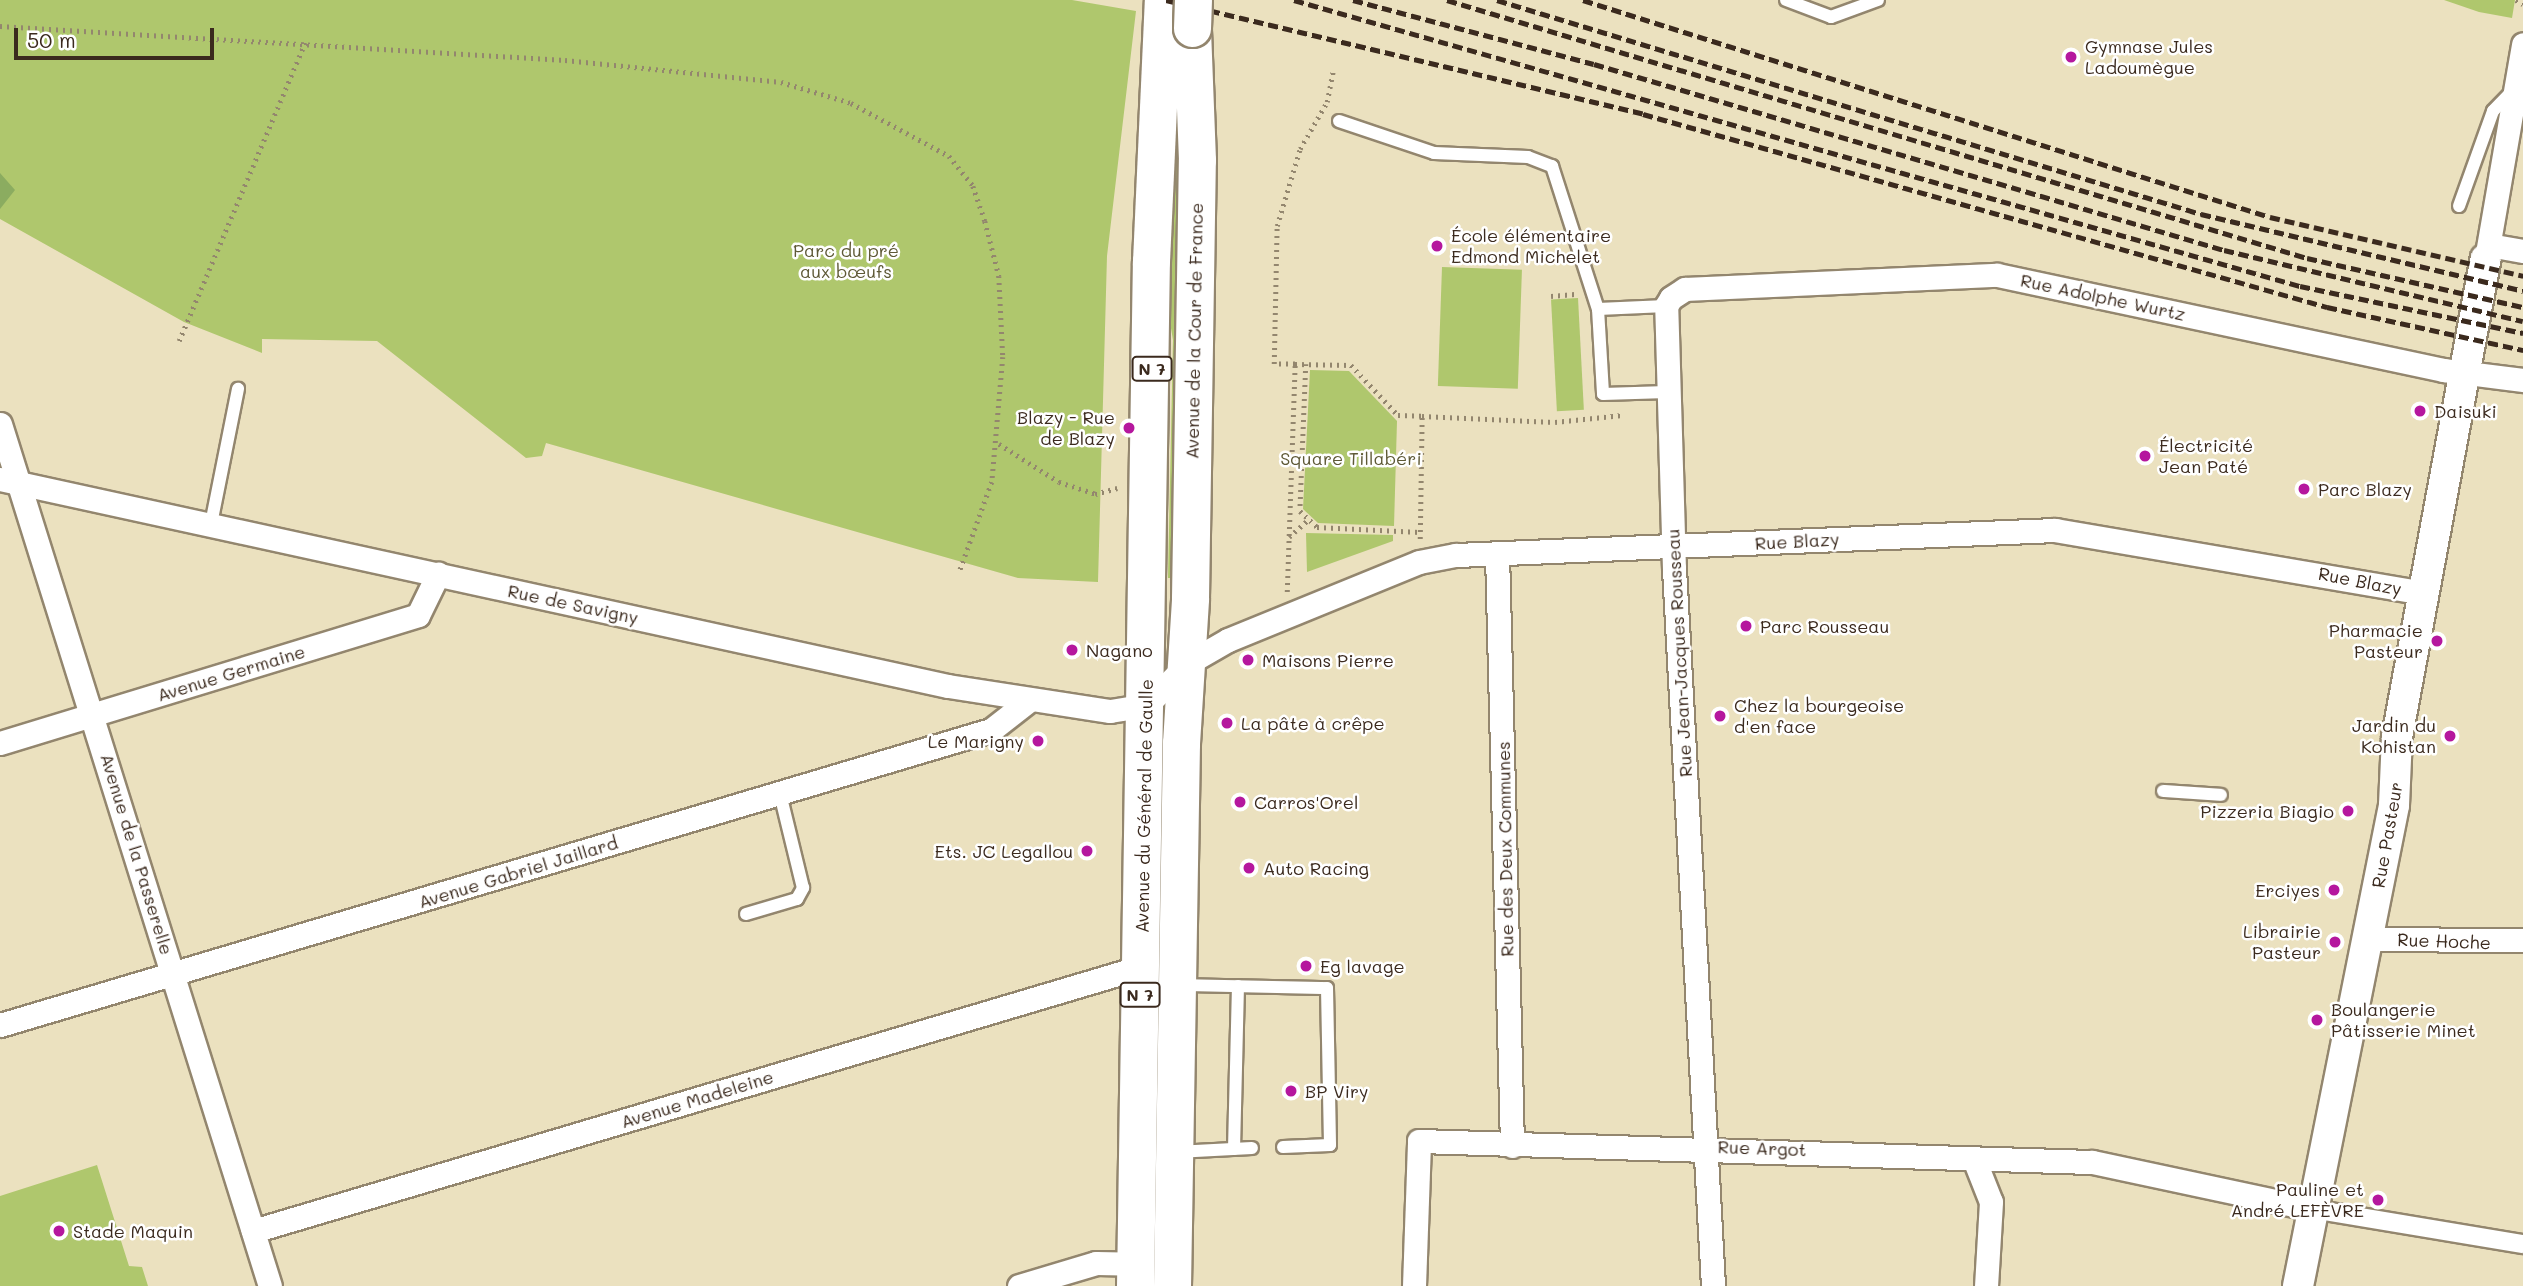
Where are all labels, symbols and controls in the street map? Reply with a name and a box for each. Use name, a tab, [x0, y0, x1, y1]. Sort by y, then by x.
scale bar	[18, 14, 217, 58]
text: 50 m	[27, 26, 76, 53]
place label: Gymnase Jules Ladoumègue	[2085, 36, 2213, 78]
marker: Gymnase Jules Ladoumègue	[2063, 49, 2079, 65]
street label: Avenue de la Cour de France	[1181, 203, 1207, 459]
place label: École élémentaire Edmond Michelet	[1451, 225, 1611, 268]
marker: École élémentaire Edmond Michelet	[1429, 238, 1445, 254]
park label: Parc du pré aux bœufs	[793, 240, 899, 282]
street label: Rue Adolphe Wurtz	[2019, 269, 2187, 325]
road number: N 7	[1131, 356, 1173, 382]
place label: Daisuki	[2434, 400, 2497, 422]
marker: Daisuki	[2412, 403, 2428, 419]
place label: Blazy - Rue de Blazy	[1017, 407, 1115, 450]
marker: Blazy - Rue de Blazy	[1121, 420, 1137, 436]
place label: Électricité Jean Paté	[2159, 435, 2253, 478]
park label: Square Tillabéri	[1280, 447, 1422, 469]
marker: Électricité Jean Paté	[2137, 448, 2153, 464]
place label: Parc Blazy	[2318, 478, 2412, 500]
marker: Parc Blazy	[2296, 481, 2312, 497]
street label: Rue Jean-Jacques Rousseau	[1662, 528, 1696, 778]
street label: Rue Blazy	[1754, 528, 1840, 554]
street label: Rue Blazy	[2316, 562, 2404, 600]
street label: Rue de Savigny	[506, 580, 640, 628]
place label: Parc Rousseau	[1760, 615, 1889, 637]
marker: Parc Rousseau	[1738, 618, 1754, 634]
place label: Pharmacie Pasteur	[2329, 620, 2423, 662]
marker: Pharmacie Pasteur	[2429, 633, 2445, 649]
place label: Nagano	[1086, 639, 1153, 661]
street label: Avenue Germaine	[154, 640, 308, 706]
marker: Nagano	[1064, 642, 1080, 658]
place label: Maisons Pierre	[1262, 649, 1394, 671]
marker: Maisons Pierre	[1240, 652, 1256, 668]
street label: Avenue du Général de Gaulle	[1131, 679, 1157, 933]
place label: Chez la bourgeoise d'en face	[1734, 695, 1904, 738]
marker: Chez la bourgeoise d'en face	[1712, 708, 1728, 724]
place label: La pâte à crêpe	[1241, 712, 1385, 734]
marker: La pâte à crêpe	[1219, 715, 1235, 731]
place label: Jardin du Kohistan	[2352, 715, 2436, 758]
marker: Jardin du Kohistan	[2442, 728, 2458, 744]
place label: Le Marigny	[928, 730, 1024, 752]
marker: Le Marigny	[1030, 733, 1046, 749]
street label: Rue des Deux Communes	[1492, 741, 1518, 957]
street label: Avenue de la Passerelle	[96, 751, 178, 957]
street label: Rue Pasteur	[2367, 780, 2407, 890]
place label: Carros'Orel	[1254, 791, 1358, 813]
marker: Carros'Orel	[1232, 794, 1248, 810]
place label: Pizzeria Biagio	[2200, 800, 2334, 822]
marker: Pizzeria Biagio	[2340, 803, 2356, 819]
street label: Avenue Gabriel Jaillard	[416, 831, 620, 913]
place label: Ets. JC Legallou	[935, 840, 1073, 862]
marker: Ets. JC Legallou	[1079, 843, 1095, 859]
place label: Auto Racing	[1263, 857, 1369, 879]
marker: Auto Racing	[1241, 860, 1257, 876]
place label: Erciyes	[2255, 879, 2320, 901]
marker: Erciyes	[2326, 882, 2342, 898]
place label: Librairie Pasteur	[2243, 921, 2321, 964]
street label: Rue Hoche	[2397, 929, 2491, 953]
marker: Librairie Pasteur	[2327, 934, 2343, 950]
place label: Eg lavage	[1320, 955, 1405, 977]
marker: Eg lavage	[1298, 958, 1314, 974]
road number: N 7	[1119, 982, 1161, 1007]
place label: Boulangerie Pâtisserie Minet	[2331, 999, 2476, 1042]
marker: Boulangerie Pâtisserie Minet	[2309, 1012, 2325, 1028]
street label: Avenue Madeleine	[618, 1066, 776, 1132]
place label: BP Viry	[1305, 1080, 1368, 1102]
marker: BP Viry	[1283, 1083, 1299, 1099]
street label: Rue Argot	[1717, 1136, 1807, 1160]
place label: Pauline et André LEFÈVRE	[2231, 1179, 2364, 1222]
marker: Pauline et André LEFÈVRE	[2370, 1192, 2386, 1208]
place label: Stade Maquin	[73, 1220, 193, 1242]
marker: Stade Maquin	[51, 1223, 67, 1239]

